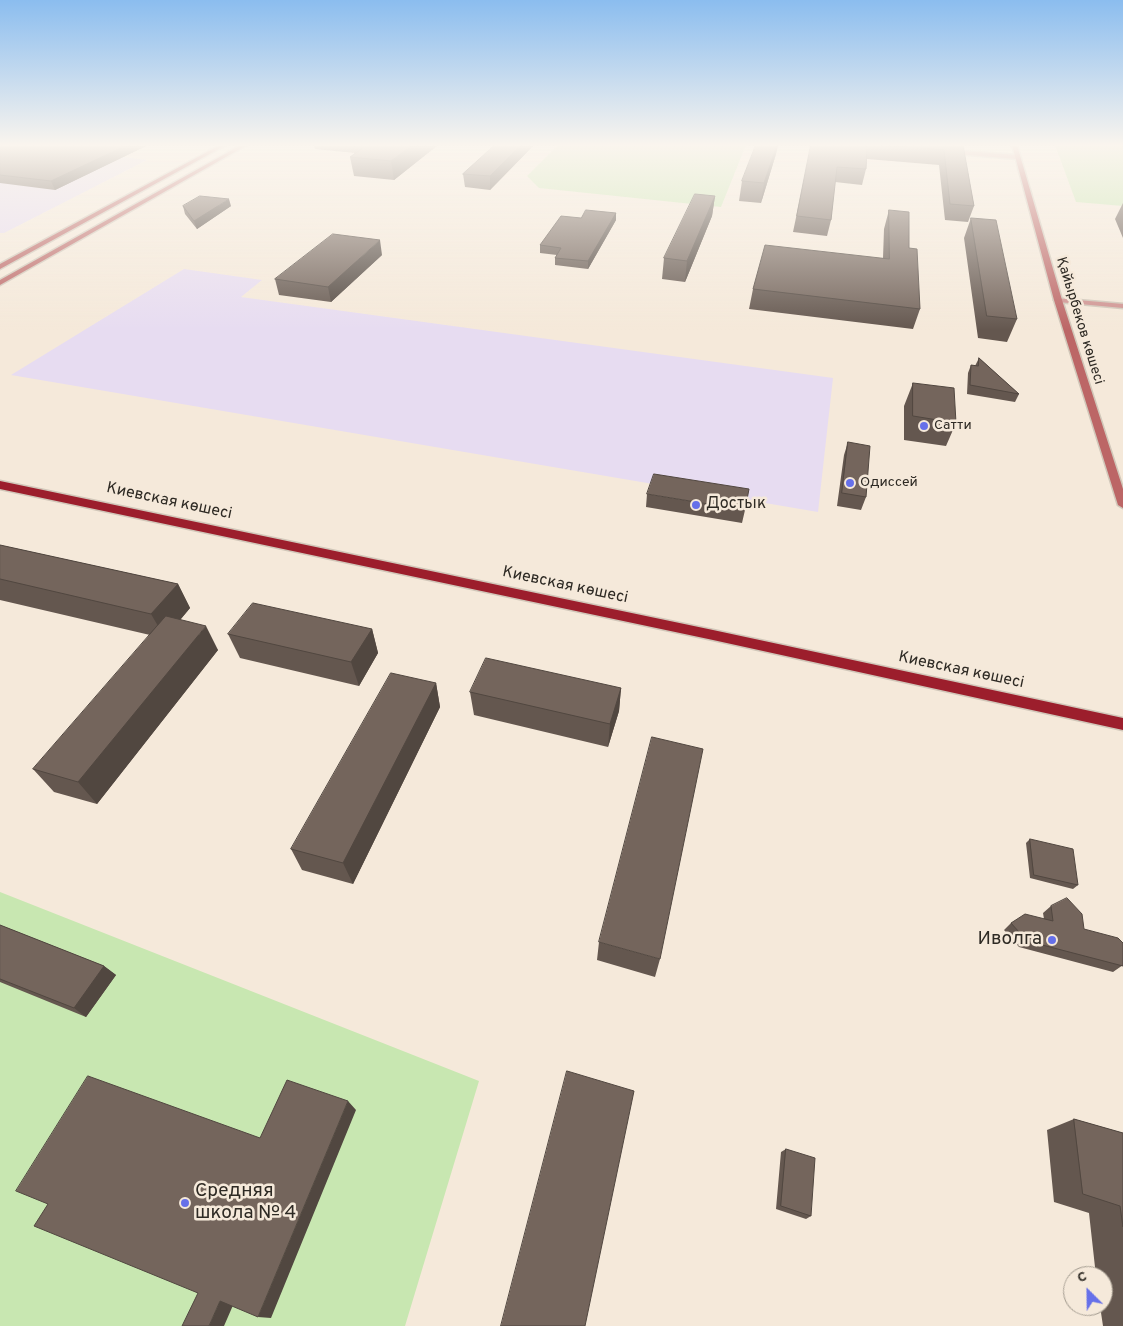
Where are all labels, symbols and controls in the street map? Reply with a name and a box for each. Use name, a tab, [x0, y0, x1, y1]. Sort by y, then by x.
street label: Қайырбеков көшесі	[1052, 255, 1106, 387]
place label: Сатти	[934, 418, 972, 434]
marker: Сатти	[918, 420, 930, 432]
place label: Одиссей	[860, 475, 918, 491]
marker: Одиссей	[844, 477, 856, 489]
street label: Киевская көшесі	[104, 479, 234, 525]
place label: Достык	[706, 495, 766, 515]
marker: Достык	[690, 499, 702, 511]
street label: Киевская көшесі	[500, 563, 630, 609]
street label: Киевская көшесі	[896, 648, 1026, 694]
place label: Иволга	[978, 929, 1042, 951]
marker: Иволга	[1046, 934, 1058, 946]
place label: Средняя школа № 4	[195, 1181, 296, 1225]
marker: Средняя школа № 4	[179, 1197, 191, 1209]
north arrow	[1063, 1266, 1113, 1316]
text: С	[1075, 1268, 1090, 1287]

